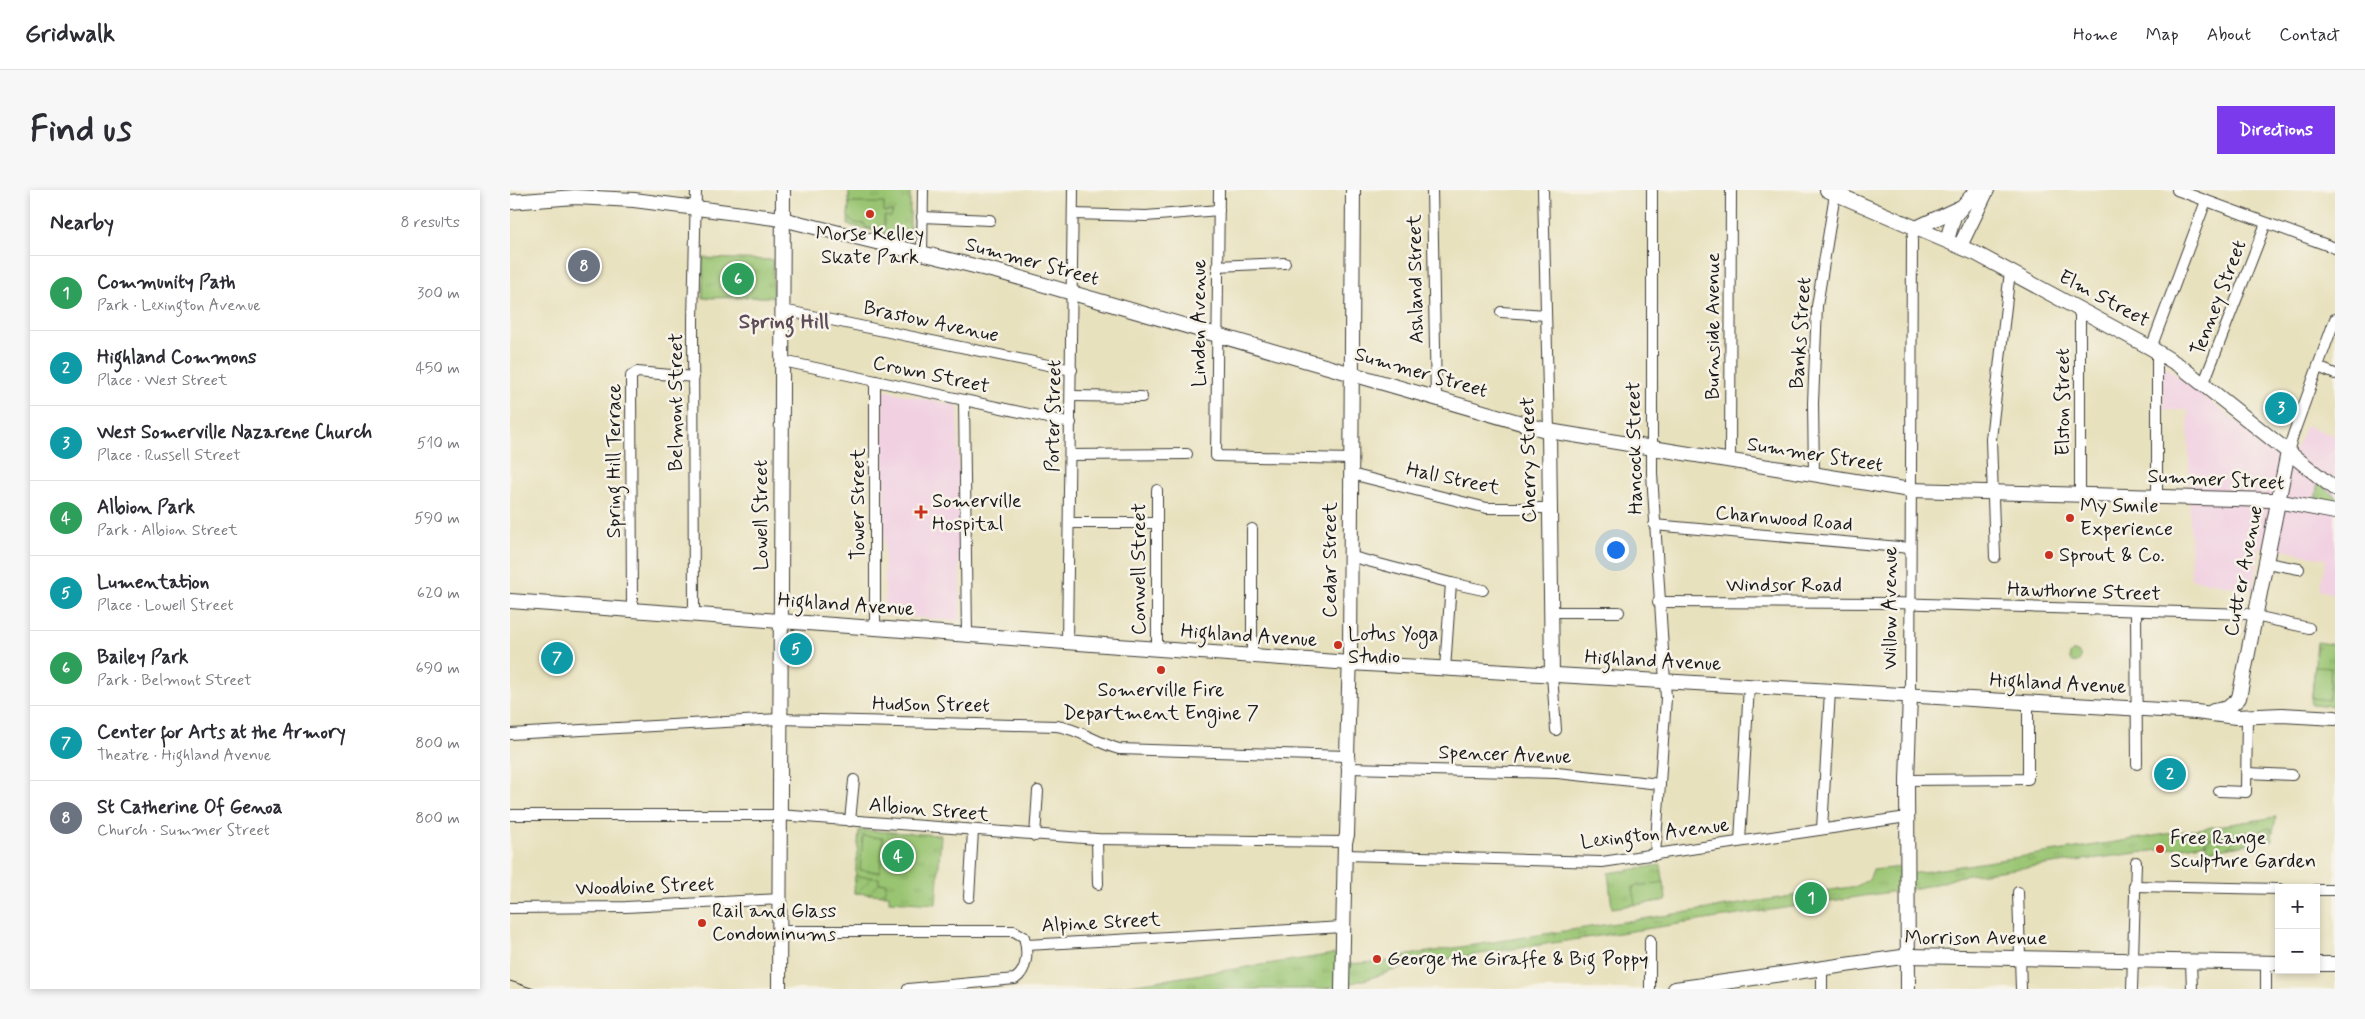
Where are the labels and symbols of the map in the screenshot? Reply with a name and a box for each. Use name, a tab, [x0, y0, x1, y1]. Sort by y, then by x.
marker: Morse Kelley Skate Park	[864, 208, 876, 220]
street label: Ashland Street	[1401, 214, 1431, 344]
place label: Morse Kelley Skate Park	[816, 221, 924, 271]
street label: Summer Street	[962, 231, 1102, 293]
street label: Tenney Street	[2185, 236, 2253, 360]
pin: 8	[568, 247, 600, 285]
street label: Burnside Avenue	[1700, 252, 1727, 400]
street label: Linden Avenue	[1186, 259, 1213, 387]
pin: 6	[722, 260, 754, 298]
street label: Elm Street	[2054, 264, 2154, 334]
street label: Banks Street	[1784, 276, 1818, 390]
street label: Brastow Avenue	[861, 294, 1001, 350]
district label: Spring Hill	[739, 308, 829, 338]
street label: Belmont Street	[663, 333, 690, 471]
street label: Summer Street	[1351, 341, 1491, 405]
street label: Elston Street	[2050, 348, 2077, 456]
street label: Crown Street	[870, 349, 992, 401]
street label: Porter Street	[1040, 360, 1068, 472]
street label: Hancock Street	[1620, 381, 1650, 515]
street label: Spring Hill Terrace	[601, 384, 630, 538]
pin: 3	[2265, 389, 2297, 427]
street label: Cherry Street	[1514, 397, 1544, 523]
street label: Summer Street	[1745, 431, 1885, 479]
street label: Tower Street	[845, 448, 872, 560]
street label: Hall Street	[1404, 456, 1502, 502]
street label: Lowell Street	[748, 459, 775, 571]
street label: Summer Street	[2147, 463, 2285, 497]
place label: Somerville Hospital	[932, 488, 1022, 538]
place label: My Smile Experience	[2080, 493, 2173, 543]
street label: Charnwood Road	[1714, 500, 1854, 538]
street label: Cedar Street	[1317, 502, 1344, 618]
street label: Conwell Street	[1126, 503, 1153, 635]
street label: Cutter Avenue	[2218, 503, 2270, 639]
marker: Somerville Hospital	[914, 505, 928, 519]
marker: My Smile Experience	[2064, 512, 2076, 524]
your location	[1603, 537, 1629, 563]
place label: Sprout & Co.	[2059, 542, 2165, 569]
street label: Willow Avenue	[1877, 546, 1904, 670]
marker: Sprout & Co.	[2043, 549, 2055, 561]
street label: Windsor Road	[1726, 572, 1842, 599]
street label: Hawthorne Street	[2007, 576, 2161, 608]
street label: Highland Avenue	[777, 587, 915, 625]
street label: Highland Avenue	[1180, 618, 1318, 656]
place label: Lotus Yoga Studio	[1348, 621, 1438, 671]
pin: 5	[780, 630, 812, 668]
pin: 7	[541, 639, 573, 677]
marker: Lotus Yoga Studio	[1332, 639, 1344, 651]
street label: Highland Avenue	[1584, 644, 1722, 680]
marker: Somerville Fire Department Engine 7	[1155, 664, 1167, 676]
street label: Highland Avenue	[1989, 667, 2127, 703]
place label: Somerville Fire Department Engine 7	[1063, 677, 1259, 728]
street label: Hudson Street	[872, 690, 990, 720]
street label: Spencer Avenue	[1438, 739, 1572, 771]
pin: 2	[2154, 755, 2186, 793]
street label: Albion Street	[868, 791, 990, 829]
street label: Lexington Avenue	[1579, 811, 1731, 858]
place label: Free Range Sculpture Garden	[2170, 825, 2316, 875]
pin: 4	[882, 837, 914, 875]
marker: Free Range Sculpture Garden	[2154, 843, 2166, 855]
street label: Woodbine Street	[575, 871, 715, 903]
pin: 1	[1795, 879, 1827, 917]
place label: Rail and Glass Condominums	[712, 898, 837, 948]
street label: Alpine Street	[1041, 906, 1161, 940]
marker: Rail and Glass Condominums	[696, 917, 708, 929]
street label: Morrison Avenue	[1905, 925, 2048, 952]
place label: George the Giraffe & Big Poppy	[1387, 946, 1649, 975]
marker: George the Giraffe & Big Poppy	[1371, 953, 1383, 965]

